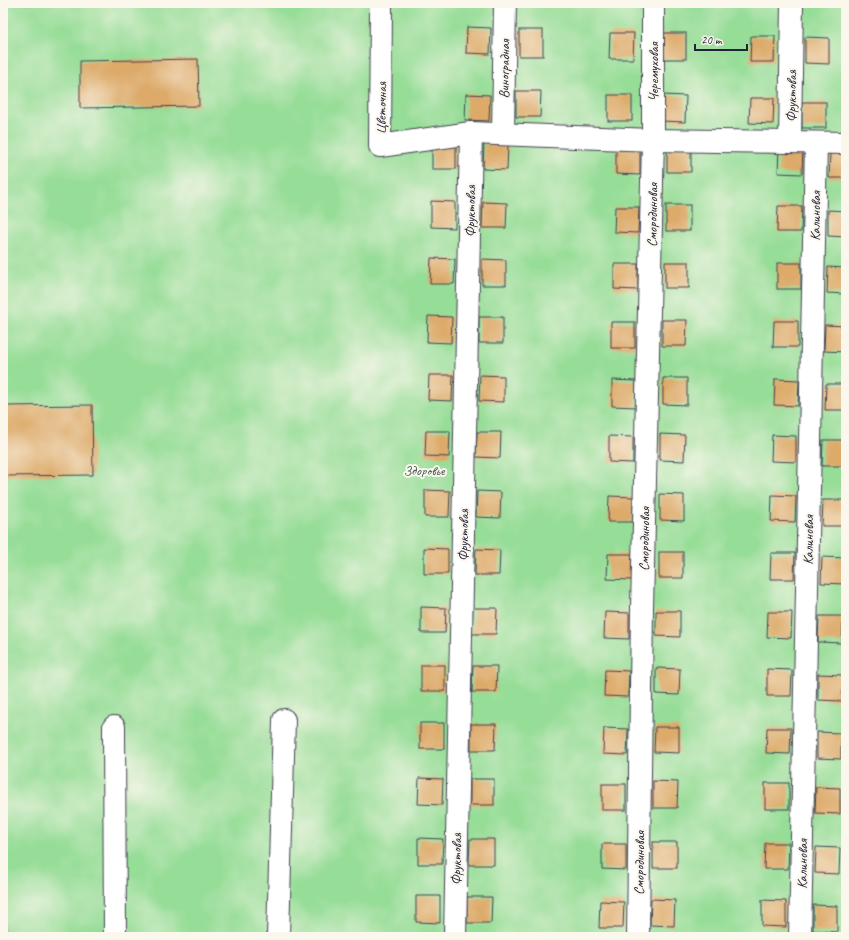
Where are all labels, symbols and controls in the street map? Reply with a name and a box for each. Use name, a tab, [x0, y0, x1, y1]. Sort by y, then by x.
scale bar	[695, 26, 747, 52]
text: 20 m	[701, 32, 723, 48]
street label: Виноградная	[495, 38, 514, 99]
street label: Черемуховая	[645, 41, 662, 102]
street label: Фруктовая	[783, 69, 800, 122]
street label: Цветочная	[373, 81, 390, 134]
street label: Смородиновая	[643, 182, 662, 247]
street label: Фруктовая	[462, 184, 479, 237]
street label: Калиновая	[807, 190, 824, 241]
park label: Здоровье	[403, 462, 446, 479]
street label: Смородиновая	[635, 506, 654, 571]
street label: Фруктовая	[455, 508, 472, 561]
street label: Калиновая	[800, 514, 817, 565]
street label: Смородиновая	[630, 830, 649, 895]
street label: Фруктовая	[448, 832, 465, 885]
street label: Калиновая	[794, 838, 811, 889]

